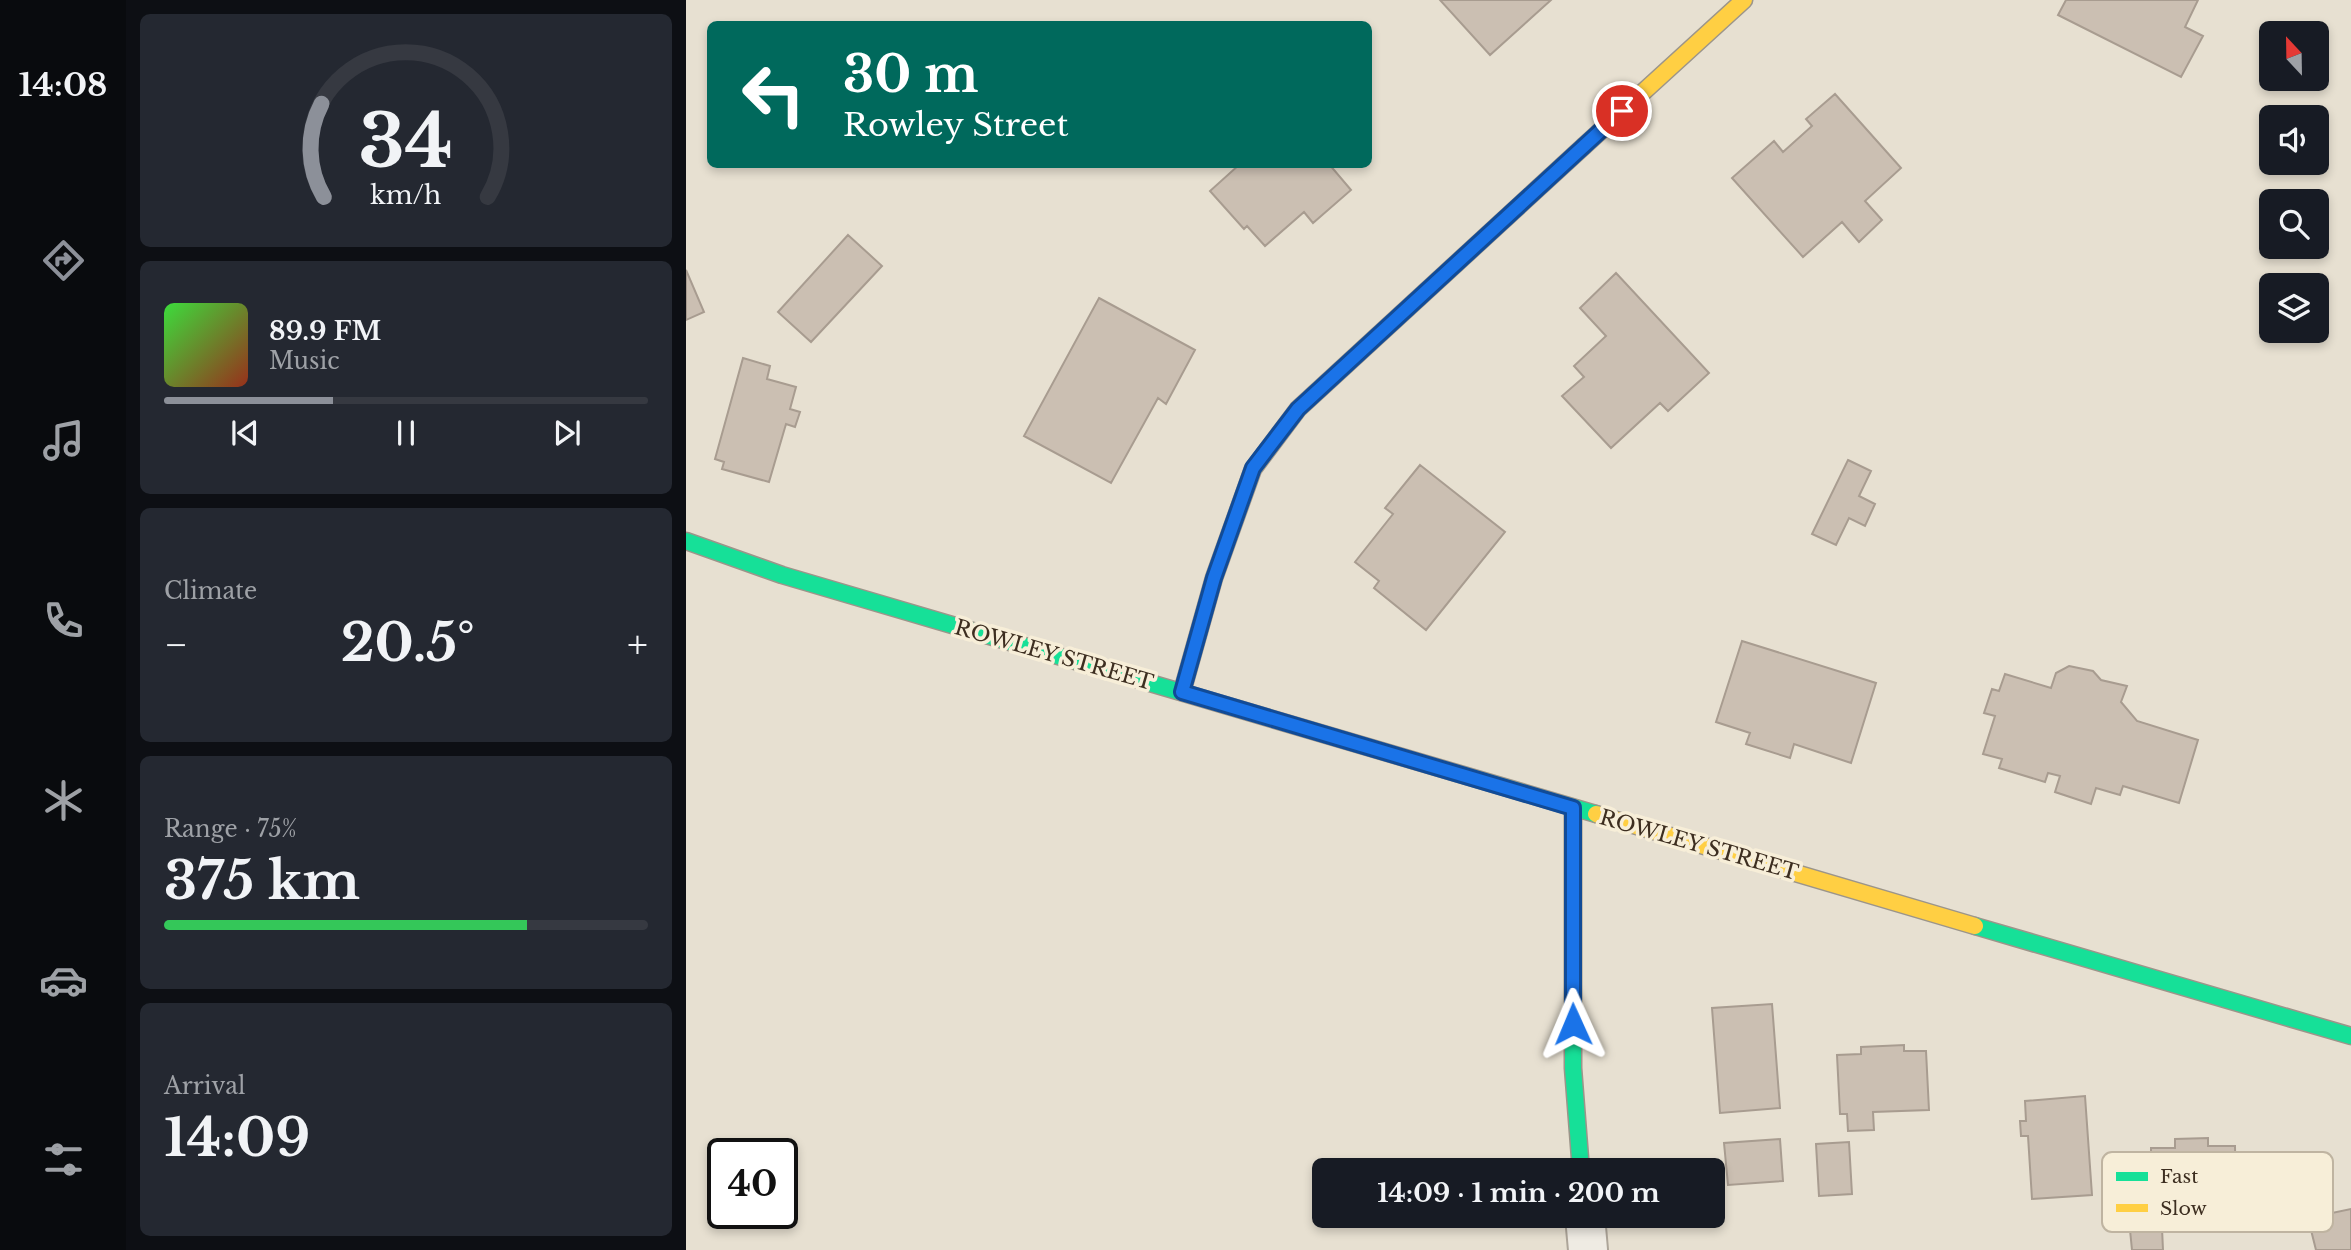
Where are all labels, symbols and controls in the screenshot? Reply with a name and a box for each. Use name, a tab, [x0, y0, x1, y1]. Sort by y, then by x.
north arrow	[2259, 21, 2329, 91]
map controls	[2259, 21, 2329, 343]
text: 30 m	[843, 44, 978, 105]
icon: left	[728, 49, 819, 140]
text: 14:08	[19, 65, 107, 105]
pin	[1592, 81, 1652, 141]
icon: arrive	[1603, 92, 1641, 130]
text: 34	[359, 96, 453, 187]
text: Rowley Street	[843, 105, 1068, 145]
button: sound	[2259, 105, 2329, 175]
text: km/h	[371, 179, 441, 210]
button: search	[2259, 189, 2329, 259]
icon: directions	[39, 236, 88, 285]
button: layers	[2259, 273, 2329, 343]
text: 89.9 FM	[269, 315, 381, 347]
text: Music	[269, 347, 340, 375]
icon: previous	[226, 414, 264, 452]
icon: pause	[387, 414, 425, 452]
icon: next	[548, 414, 586, 452]
icon: music	[39, 416, 88, 465]
text: Climate	[164, 577, 257, 605]
icon: phone	[39, 596, 88, 645]
text: 20.5°	[341, 611, 475, 675]
street label: ROWLEY STREET	[952, 614, 1156, 696]
text: −	[164, 621, 188, 668]
text: +	[627, 621, 648, 668]
icon: climate	[39, 776, 88, 825]
street label: ROWLEY STREET	[1597, 804, 1801, 886]
text: Range · 75%	[164, 815, 297, 843]
text: 375 km	[164, 849, 360, 913]
icon: car	[39, 956, 88, 1005]
position arrow	[1536, 987, 1610, 1061]
text: Arrival	[164, 1072, 245, 1100]
text: 14:09	[164, 1106, 310, 1170]
icon: filters	[39, 1135, 88, 1184]
speed limit sign: 40	[707, 1138, 798, 1229]
legend	[2102, 1152, 2333, 1232]
text: Fast	[2160, 1165, 2199, 1188]
text: 14:09 · 1 min · 200 m	[1377, 1177, 1660, 1209]
text: Slow	[2160, 1197, 2207, 1220]

